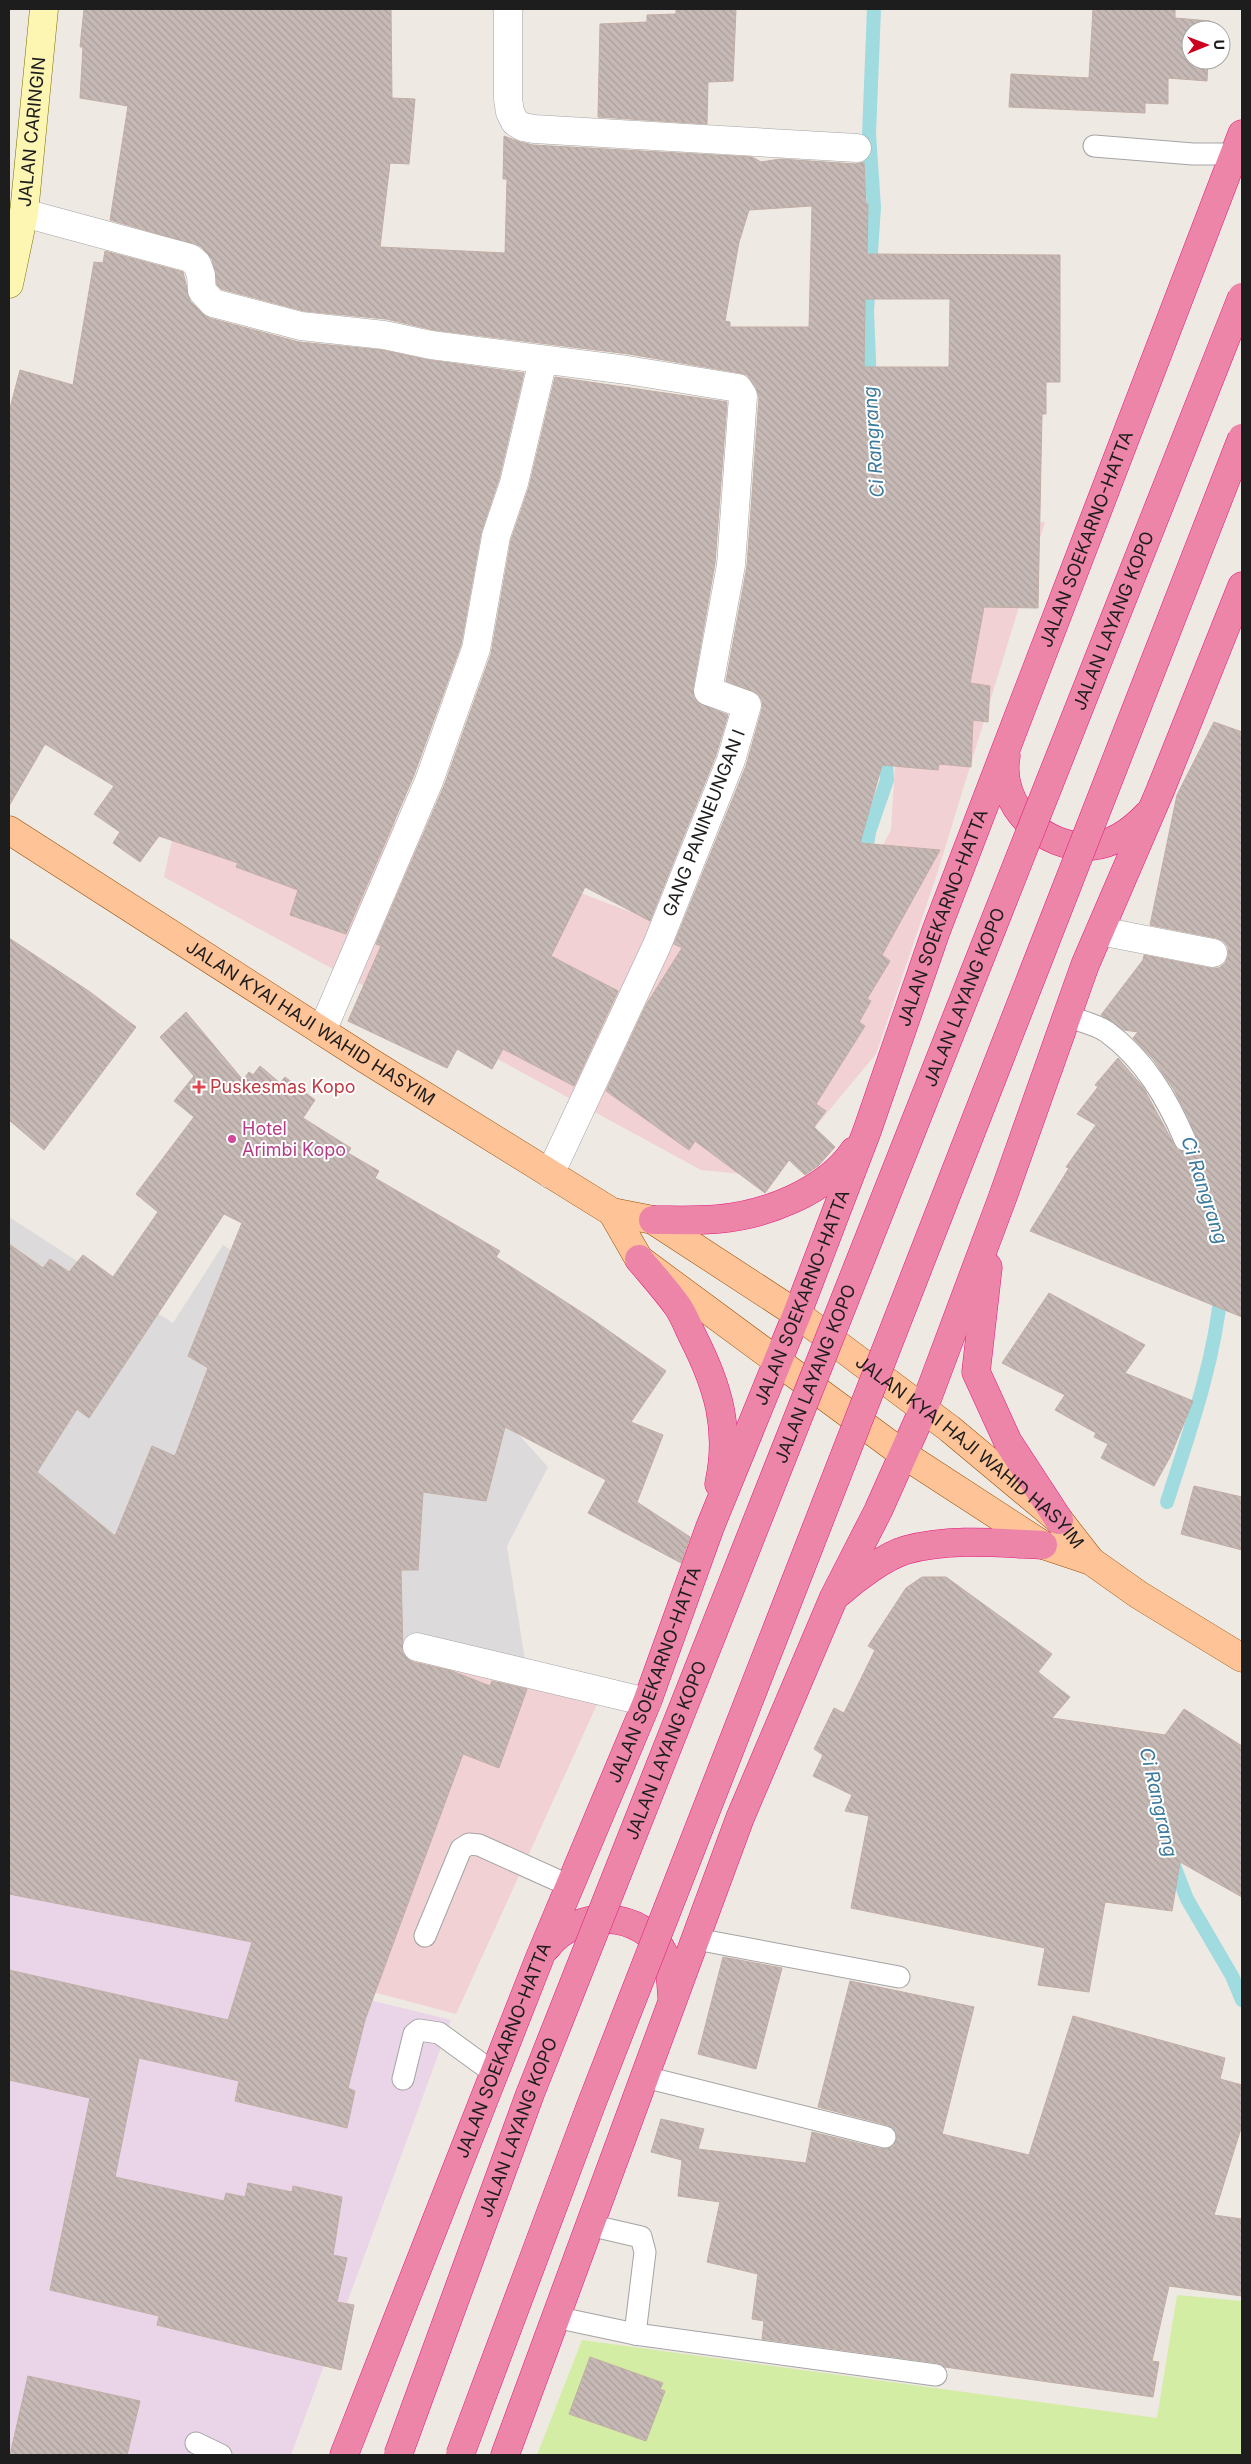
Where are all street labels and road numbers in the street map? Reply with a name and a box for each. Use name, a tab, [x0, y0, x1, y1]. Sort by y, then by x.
street label: JALAN CARINGIN	[14, 56, 49, 208]
street label: JALAN SOEKARNO-HATTA	[1035, 428, 1137, 650]
street label: JALAN LAYANG KOPO	[1068, 528, 1158, 713]
street label: GANG PANINEUNGAN I	[658, 726, 749, 919]
street label: JALAN SOEKARNO-HATTA	[893, 806, 992, 1029]
street label: JALAN LAYANG KOPO	[919, 905, 1009, 1090]
street label: JALAN KYAI HAJI WAHID HASYIM	[182, 936, 439, 1110]
street label: JALAN SOEKARNO-HATTA	[750, 1187, 854, 1408]
street label: JALAN LAYANG KOPO	[770, 1281, 860, 1466]
street label: JALAN KYAI HAJI WAHID HASYIM	[852, 1351, 1088, 1553]
street label: JALAN SOEKARNO-HATTA	[603, 1564, 705, 1786]
street label: JALAN LAYANG KOPO	[621, 1658, 711, 1843]
street label: JALAN SOEKARNO-HATTA	[451, 1939, 555, 2161]
street label: JALAN LAYANG KOPO	[475, 2034, 561, 2220]

